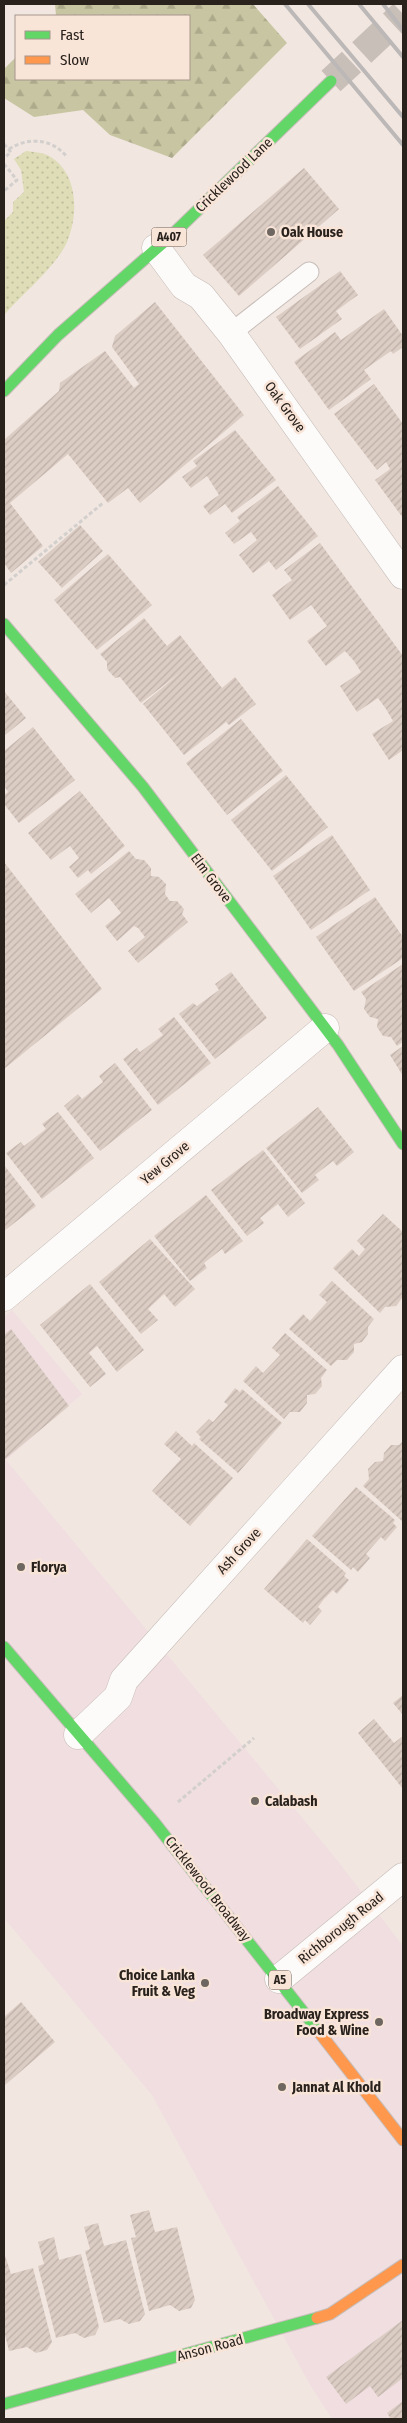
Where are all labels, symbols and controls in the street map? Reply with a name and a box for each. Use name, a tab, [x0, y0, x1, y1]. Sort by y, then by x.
legend	[15, 15, 190, 80]
text: Fast	[60, 26, 84, 44]
text: Slow	[60, 51, 89, 69]
street label: Cricklewood Lane	[192, 134, 276, 216]
place label: Oak House	[281, 224, 343, 241]
marker: Oak House	[265, 226, 277, 238]
road number: A407	[152, 228, 186, 246]
street label: Oak Grove	[261, 378, 309, 436]
street label: Elm Grove	[187, 850, 235, 906]
street label: Yew Grove	[137, 1138, 193, 1188]
street label: Ash Grove	[213, 1524, 265, 1578]
place label: Florya	[31, 1559, 67, 1576]
marker: Florya	[15, 1561, 27, 1573]
place label: Calabash	[265, 1793, 318, 1810]
marker: Calabash	[249, 1795, 261, 1807]
street label: Cricklewood Broadway	[162, 1833, 255, 1946]
street label: Richborough Road	[295, 1888, 387, 1968]
place label: Choice Lanka Fruit & Veg	[119, 1967, 195, 2000]
road number: A5	[269, 1970, 291, 1990]
marker: Choice Lanka Fruit & Veg	[199, 1977, 211, 1989]
place label: Broadway Express Food & Wine	[264, 2006, 369, 2039]
marker: Broadway Express Food & Wine	[373, 2016, 385, 2028]
place label: Jannat Al Khold	[291, 2079, 381, 2096]
marker: Jannat Al Khold	[276, 2081, 288, 2093]
street label: Anson Road	[175, 2331, 245, 2365]

